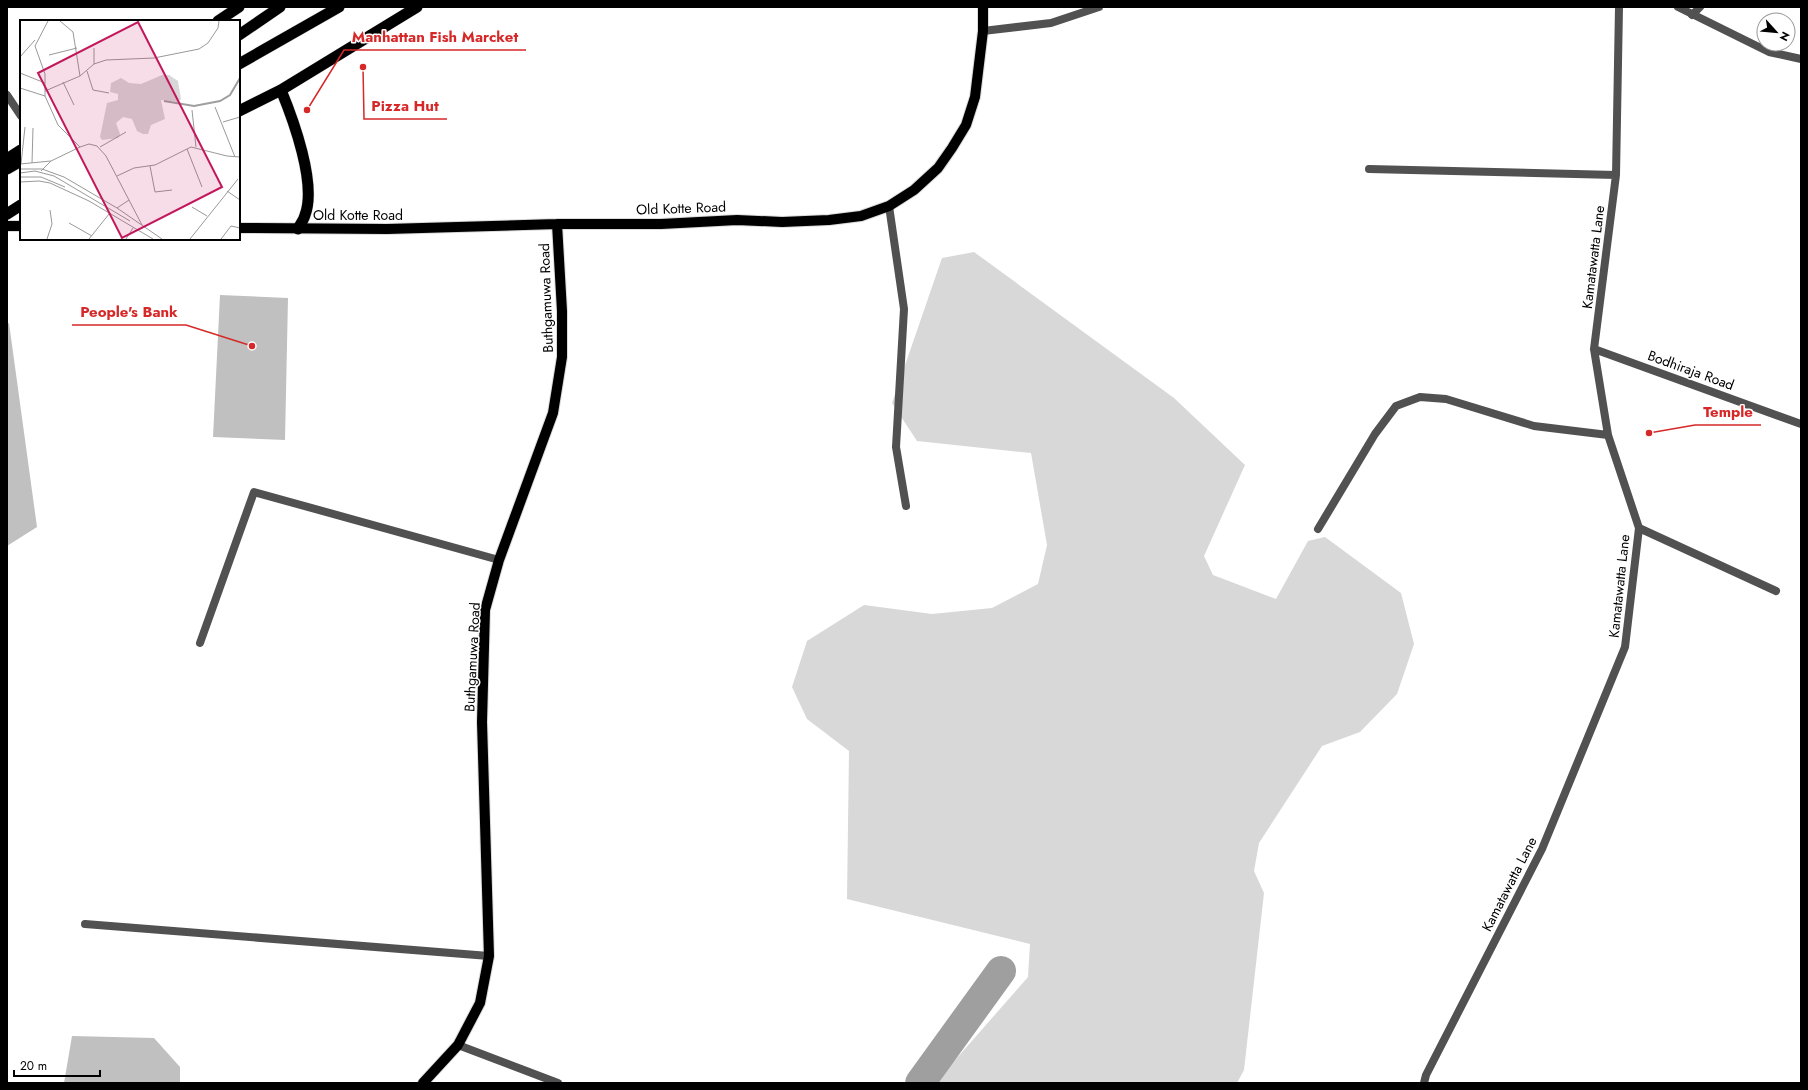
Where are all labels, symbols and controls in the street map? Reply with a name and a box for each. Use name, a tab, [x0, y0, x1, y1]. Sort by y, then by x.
north arrow	[1756, 12, 1796, 52]
inset map	[20, 20, 240, 240]
callout: Manhattan Fish Marcket	[344, 23, 526, 50]
text: Manhattan Fish Marcket	[352, 26, 518, 48]
text: N	[1776, 29, 1794, 44]
callout: Pizza Hut	[364, 92, 447, 119]
text: Pizza Hut	[371, 95, 439, 117]
street label: Old Kotte Road	[636, 196, 726, 220]
street label: Kamatawatta Lane	[1577, 204, 1609, 310]
street label: Old Kotte Road	[313, 205, 403, 225]
street label: Buthgamuwa Road	[534, 243, 558, 353]
callout: People's Bank	[72, 298, 186, 325]
text: People's Bank	[80, 301, 178, 323]
street label: Bodhiraja Road	[1645, 345, 1737, 395]
callout: Temple	[1695, 398, 1761, 425]
text: Temple	[1703, 401, 1753, 423]
street label: Kamatawatta Lane	[1604, 533, 1634, 639]
street label: Buthgamuwa Road	[459, 602, 485, 712]
street label: Kamatawatta Lane	[1477, 833, 1541, 935]
scale bar	[14, 1052, 100, 1078]
text: 20 m	[20, 1057, 47, 1075]

